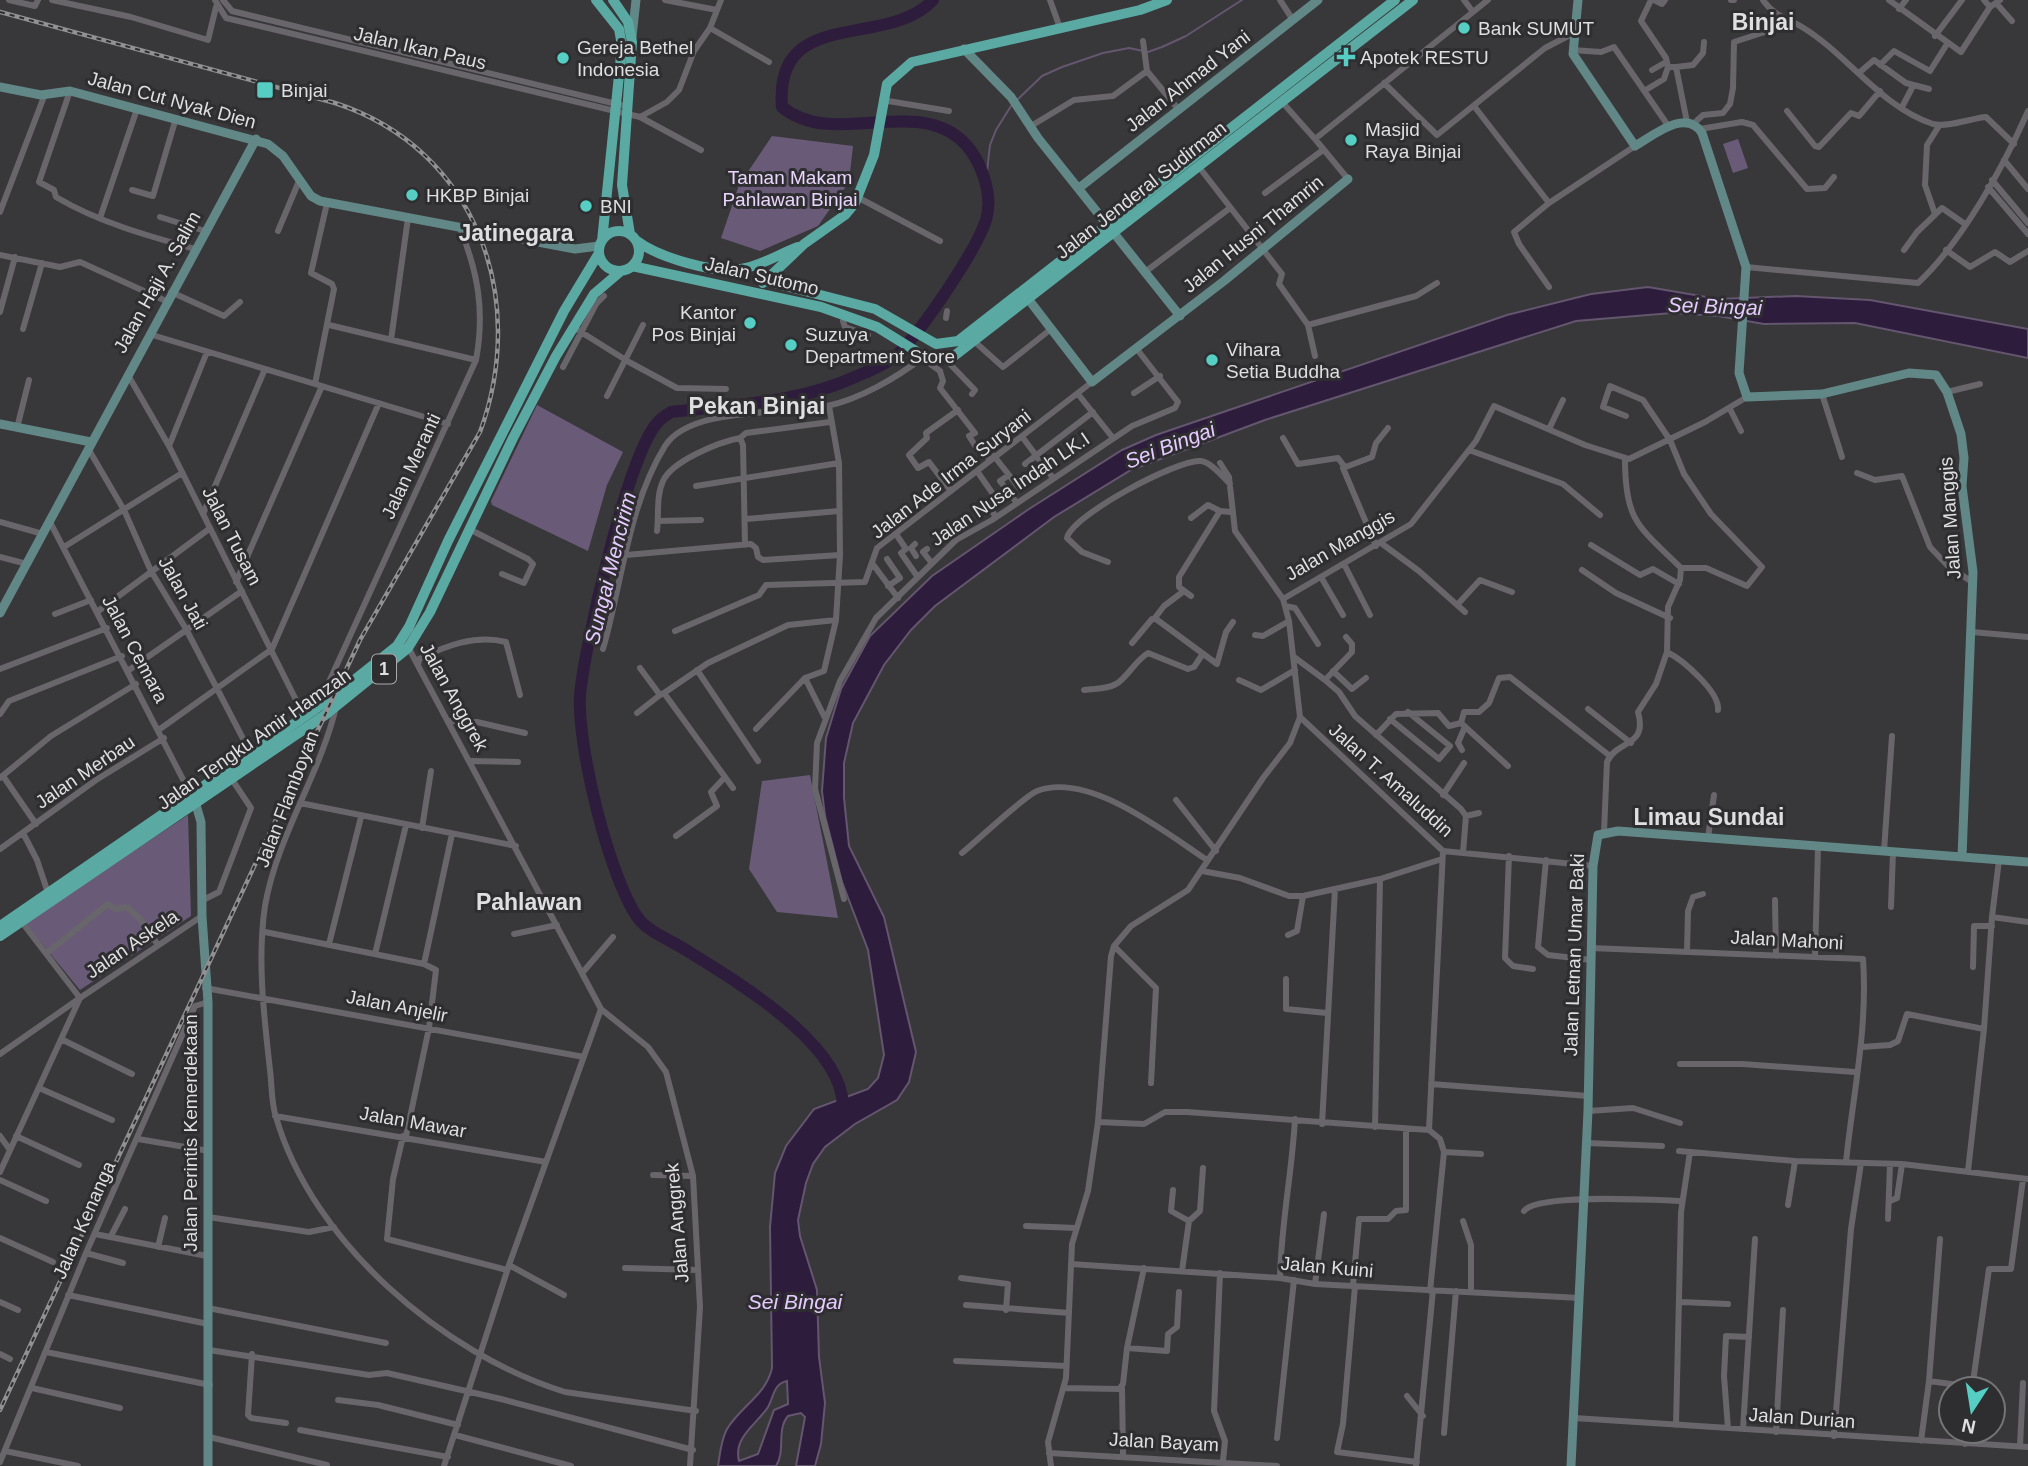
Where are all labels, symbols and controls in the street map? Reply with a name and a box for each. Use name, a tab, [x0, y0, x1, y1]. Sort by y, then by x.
district label: Binjai	[1732, 9, 1794, 35]
place label: Bank SUMUT	[1478, 18, 1595, 39]
marker: Bank SUMUT	[1456, 20, 1472, 36]
street label: Jalan Ikan Paus	[352, 23, 488, 73]
street label: Jalan Ahmad Yani	[1122, 26, 1254, 136]
place label: Gereja Bethel Indonesia	[577, 37, 693, 80]
place label: Apotek RESTU	[1360, 47, 1489, 68]
marker: Apotek RESTU	[1338, 49, 1354, 65]
marker: Gereja Bethel Indonesia	[555, 50, 571, 66]
street label: Jalan Cut Nyak Dien	[86, 67, 258, 133]
marker: Binjai	[255, 80, 275, 100]
place label: Binjai	[281, 80, 327, 101]
street label: Jalan Jenderal Sudirman	[1052, 117, 1230, 263]
place label: Masjid Raya Binjai	[1365, 119, 1461, 162]
marker: Masjid Raya Binjai	[1343, 132, 1359, 148]
park label: Taman Makam Pahlawan Binjai	[722, 167, 858, 210]
street label: Jalan Husni Thamrin	[1179, 171, 1327, 297]
place label: HKBP Binjai	[426, 185, 529, 206]
marker: HKBP Binjai	[404, 187, 420, 203]
place label: BNI	[600, 196, 632, 217]
marker: BNI	[578, 198, 594, 214]
street label: Jalan Haji A. Salim	[109, 208, 205, 356]
district label: Jatinegara	[458, 220, 574, 246]
street label: Jalan Sutomo	[703, 253, 821, 299]
water label: Sei Bingai	[1667, 293, 1764, 319]
place label: Kantor Pos Binjai	[652, 302, 737, 345]
marker: Kantor Pos Binjai	[742, 315, 758, 331]
place label: Suzuya Department Store	[805, 324, 955, 367]
marker: Suzuya Department Store	[783, 337, 799, 353]
place label: Vihara Setia Buddha	[1226, 339, 1341, 382]
marker: Vihara Setia Buddha	[1204, 352, 1220, 368]
district label: Pekan Binjai	[689, 393, 825, 419]
street label: Jalan Ade Irma Suryani	[867, 405, 1035, 543]
street label: Jalan Meranti	[377, 410, 445, 522]
water label: Sei Bingai	[1122, 417, 1220, 473]
street label: Jalan Nusa Indah LK.I	[927, 428, 1093, 550]
street label: Jalan Manggis	[1935, 456, 1965, 580]
street label: Jalan Tusam	[198, 483, 266, 589]
water label: Sungai Mencirim	[580, 489, 640, 647]
street label: Jalan Manggis	[1282, 505, 1398, 585]
street label: Jalan Jati	[154, 553, 212, 633]
street label: Jalan Cemara	[98, 592, 172, 707]
street label: Jalan Anggrek	[416, 639, 493, 755]
road number: 1	[372, 654, 396, 684]
street label: Jalan Tengku Amir Hamzah	[153, 664, 355, 814]
street label: Jalan T. Amaluddin	[1325, 719, 1457, 841]
street label: Jalan Flamboyan	[251, 728, 323, 870]
street label: Jalan Merbau	[31, 731, 139, 813]
district label: Limau Sundai	[1634, 804, 1784, 830]
street label: Jalan Letnan Umar Baki	[1560, 853, 1588, 1057]
district label: Pahlawan	[476, 889, 582, 915]
street label: Jalan Askela	[82, 905, 182, 983]
street label: Jalan Mahoni	[1730, 927, 1844, 953]
street label: Jalan Anjelir	[345, 986, 450, 1026]
street label: Jalan Perintis Kemerdekaan	[180, 1014, 201, 1252]
street label: Jalan Mawar	[358, 1102, 469, 1142]
street label: Jalan Kenanga	[49, 1157, 120, 1282]
street label: Jalan Anggrek	[661, 1162, 693, 1284]
street label: Jalan Kuini	[1280, 1252, 1374, 1282]
water label: Sei Bingai	[748, 1290, 844, 1313]
north arrow	[1937, 1375, 2007, 1445]
street label: Jalan Durian	[1748, 1404, 1856, 1432]
text: N	[1960, 1414, 1977, 1438]
street label: Jalan Bayam	[1109, 1429, 1219, 1455]

